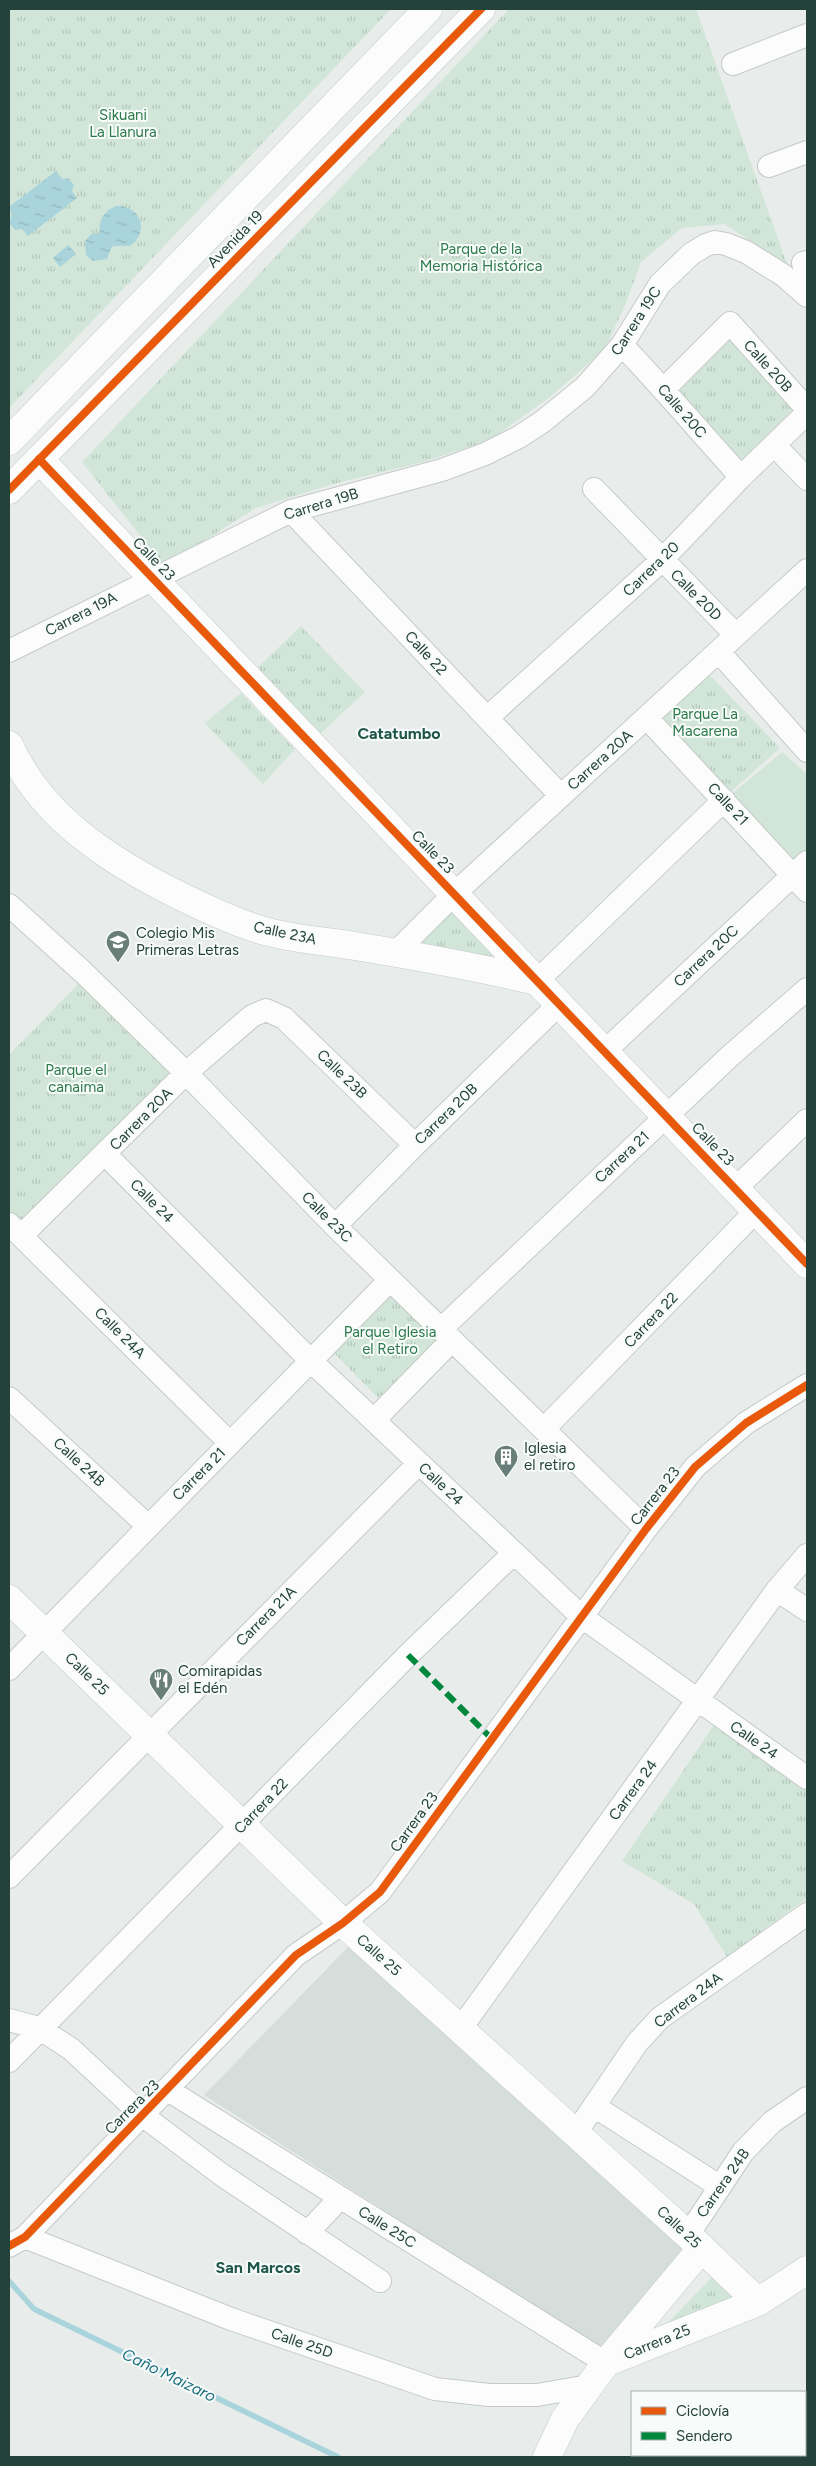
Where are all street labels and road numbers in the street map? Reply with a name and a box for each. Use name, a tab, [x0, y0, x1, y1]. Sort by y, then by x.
street label: Avenida 19	[203, 207, 267, 271]
street label: Carrera 19C	[607, 283, 665, 359]
street label: Calle 20B	[740, 336, 796, 396]
street label: Calle 20C	[654, 380, 710, 442]
street label: Carrera 19B	[282, 484, 360, 524]
street label: Calle 23	[129, 534, 179, 584]
street label: Carrera 20	[619, 538, 683, 600]
street label: Calle 20D	[667, 566, 725, 624]
street label: Carrera 19A	[42, 588, 120, 640]
street label: Calle 22	[401, 627, 451, 679]
street label: Carrera 20A	[564, 726, 636, 794]
street label: Calle 21	[704, 779, 752, 829]
street label: Calle 23	[408, 827, 458, 877]
street label: Calle 23A	[252, 918, 318, 948]
street label: Carrera 20C	[670, 921, 742, 991]
street label: Calle 23B	[313, 1046, 371, 1102]
street label: Carrera 20B	[411, 1080, 481, 1148]
street label: Carrera 20A	[106, 1084, 176, 1154]
street label: Calle 23	[688, 1119, 738, 1169]
street label: Carrera 21	[591, 1127, 653, 1187]
street label: Calle 24	[126, 1175, 178, 1227]
street label: Calle 23C	[298, 1188, 356, 1246]
street label: Carrera 22	[620, 1289, 682, 1351]
street label: Calle 24A	[91, 1304, 149, 1362]
street label: Calle 24B	[50, 1434, 108, 1490]
street label: Carrera 21	[169, 1444, 229, 1504]
street label: Calle 24	[415, 1459, 467, 1509]
street label: Carrera 23	[626, 1463, 684, 1529]
street label: Carrera 21A	[232, 1582, 300, 1650]
street label: Calle 25	[61, 1649, 113, 1699]
street label: Calle 24	[726, 1717, 782, 1763]
street label: Carrera 24	[605, 1756, 661, 1824]
street label: Carrera 22	[230, 1775, 292, 1837]
street label: Carrera 23	[386, 1788, 442, 1856]
street label: Calle 25	[353, 1930, 405, 1980]
street label: Carrera 24A	[650, 1968, 726, 2032]
street label: Carrera 23	[101, 2076, 163, 2138]
street label: Carrera 24B	[693, 2145, 753, 2221]
street label: Calle 25C	[355, 2202, 419, 2252]
street label: Calle 25	[653, 2202, 705, 2252]
street label: Carrera 25	[621, 2321, 693, 2363]
street label: Calle 25D	[269, 2324, 335, 2362]

